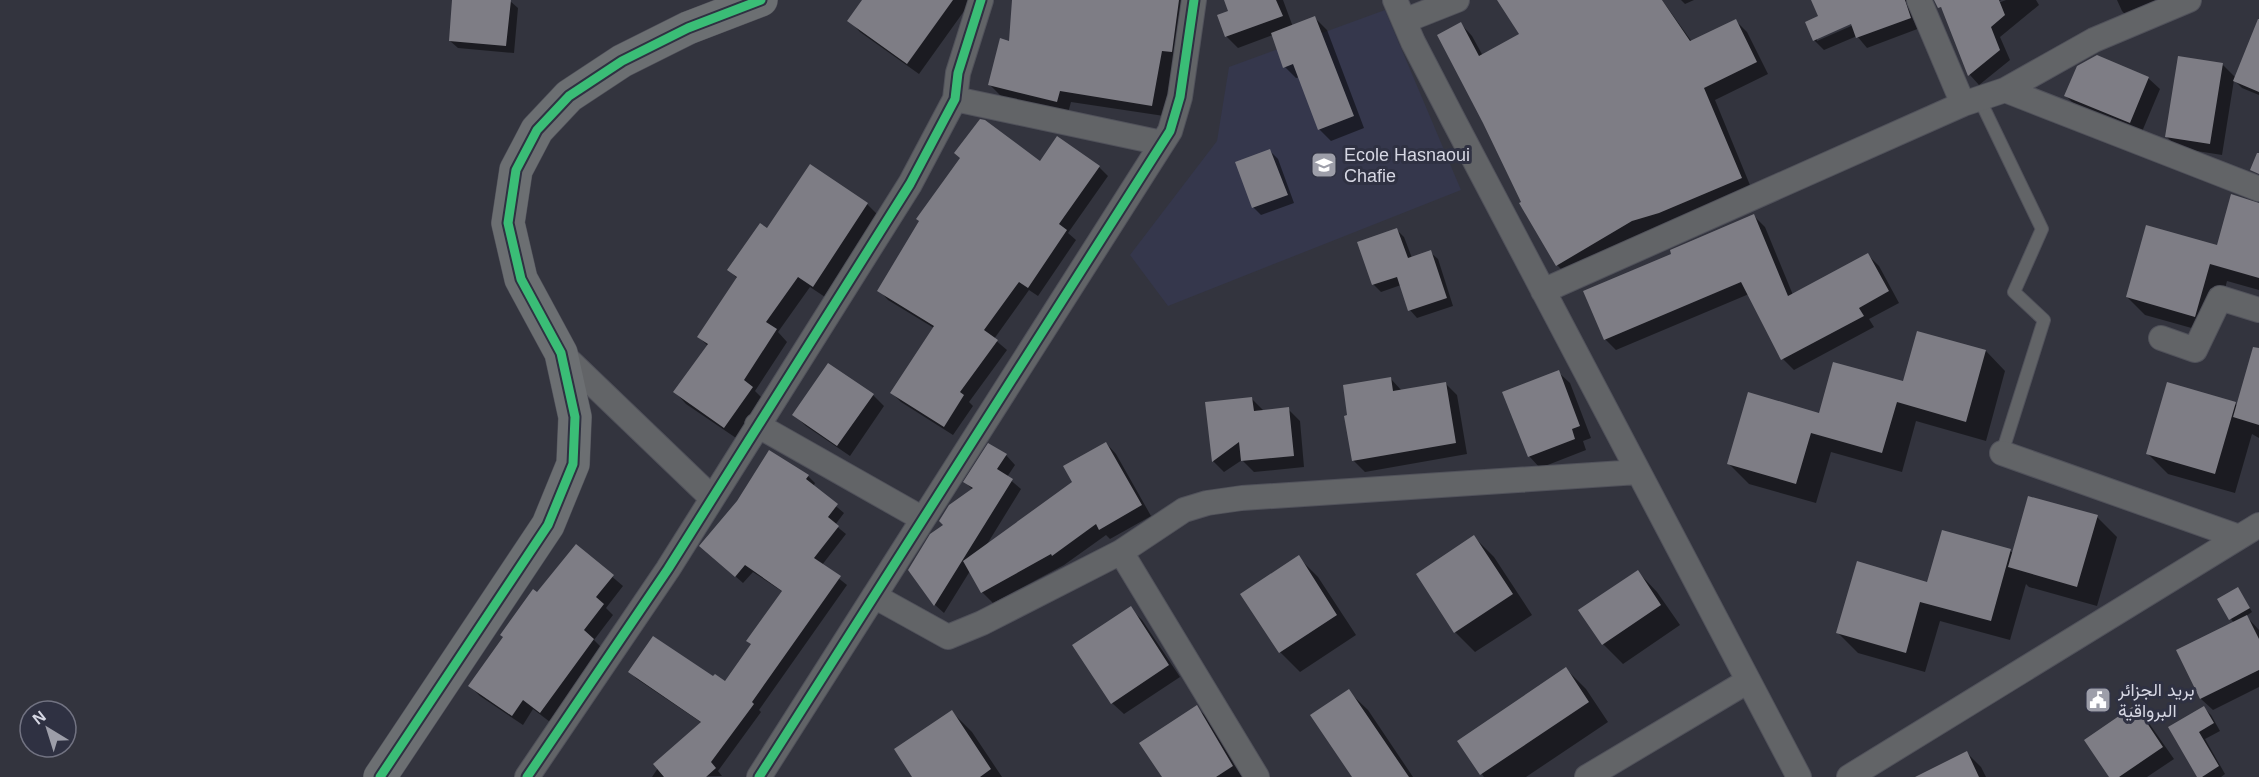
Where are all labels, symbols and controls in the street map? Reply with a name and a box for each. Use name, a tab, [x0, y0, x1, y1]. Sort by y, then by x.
place label: Ecole Hasnaoui Chafie	[1344, 145, 1470, 186]
school or university icon: Ecole Hasnaoui Chafie	[1309, 150, 1339, 180]
place label: بريد الجزائر البرواقية	[2117, 680, 2194, 722]
public building icon: بريد الجزائر البرواقية	[2083, 685, 2113, 715]
north arrow	[18, 699, 78, 759]
text: N	[29, 707, 49, 728]

